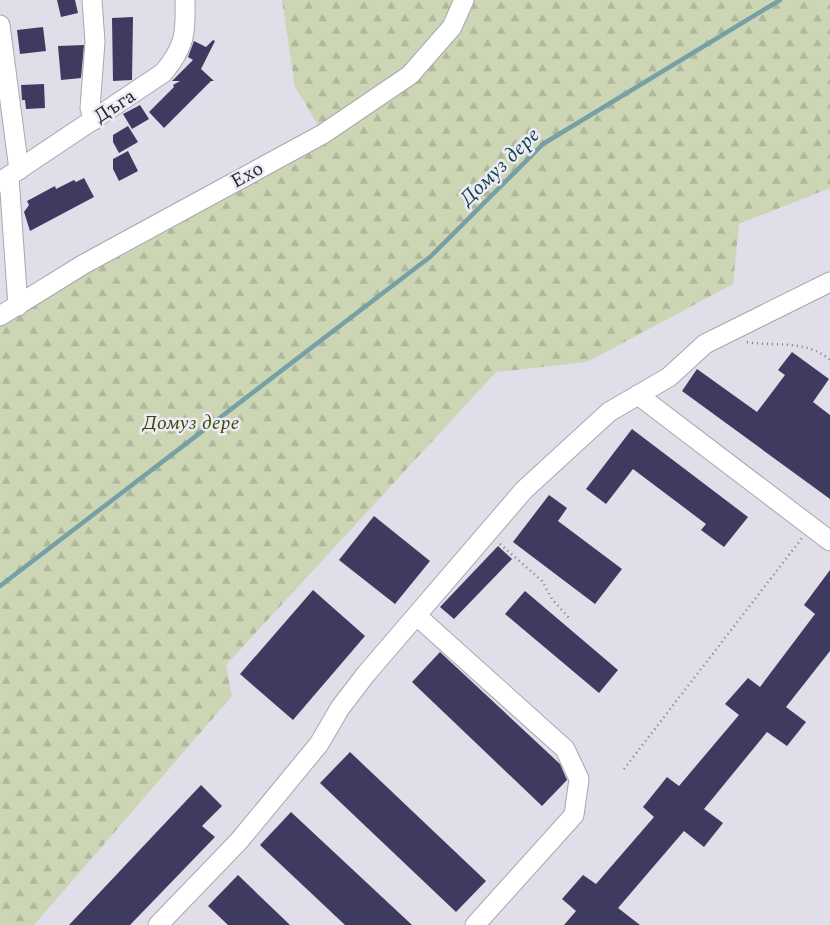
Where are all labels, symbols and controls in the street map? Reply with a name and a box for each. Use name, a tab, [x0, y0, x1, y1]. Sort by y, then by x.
street label: Дъга	[88, 81, 142, 131]
water label: Домуз дере	[452, 120, 548, 215]
street label: Ехо	[225, 154, 269, 196]
park label: Домуз дере	[142, 408, 240, 438]

